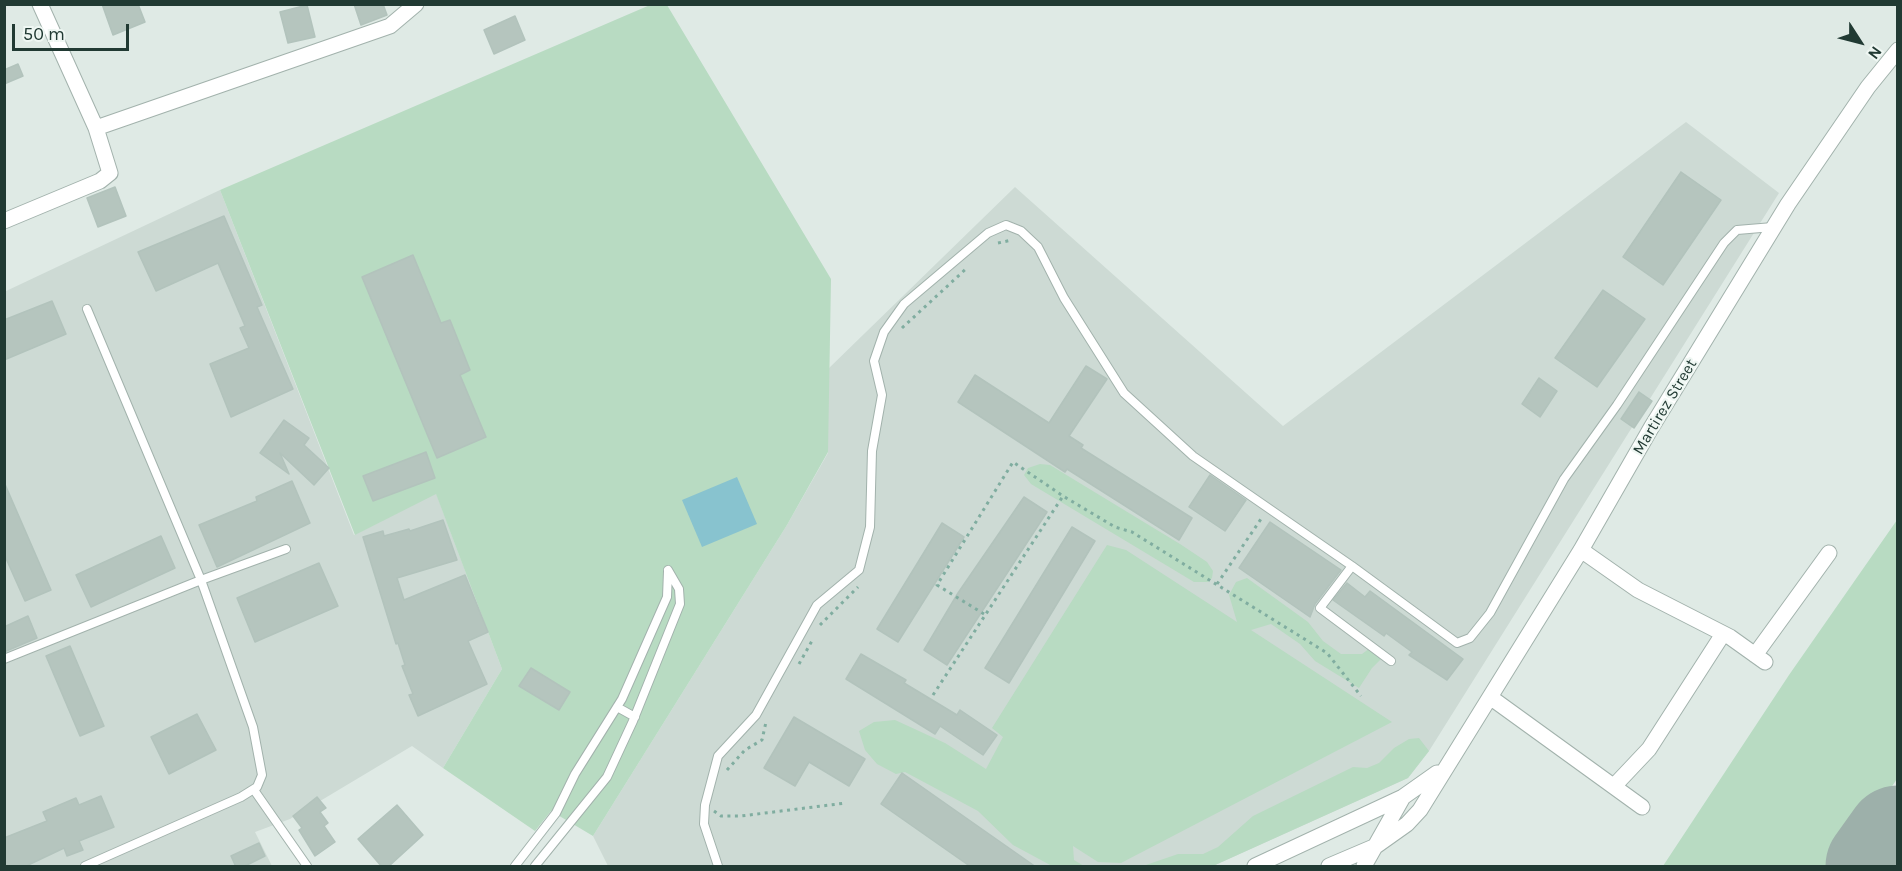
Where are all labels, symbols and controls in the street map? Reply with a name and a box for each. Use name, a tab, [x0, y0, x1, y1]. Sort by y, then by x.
scale bar	[15, 12, 132, 50]
north arrow	[1830, 12, 1890, 72]
text: 50 m	[23, 23, 65, 45]
text: N	[1864, 43, 1886, 63]
street label: Martirez Street	[1629, 356, 1701, 458]

